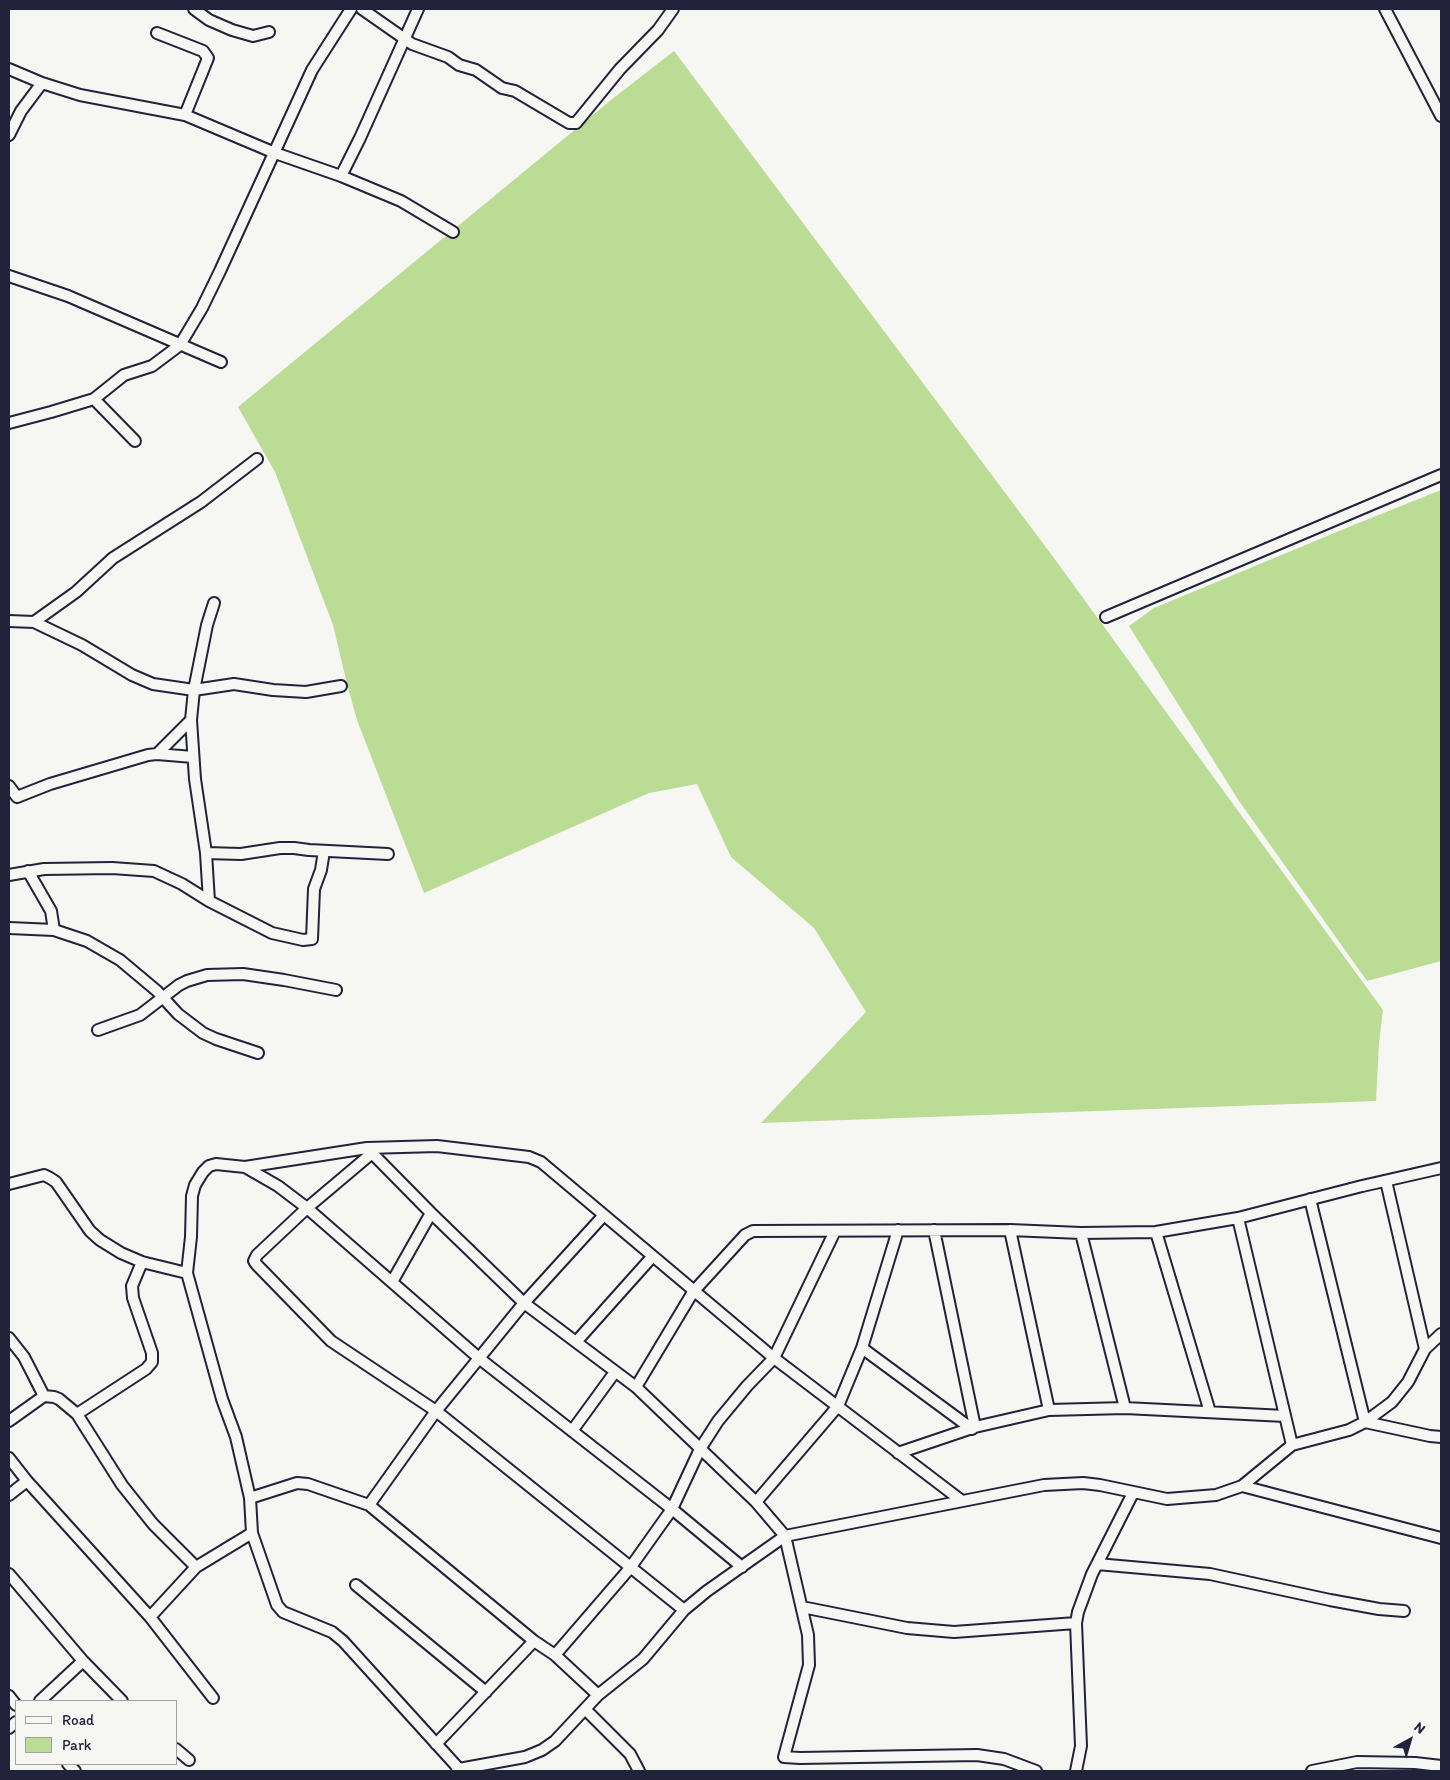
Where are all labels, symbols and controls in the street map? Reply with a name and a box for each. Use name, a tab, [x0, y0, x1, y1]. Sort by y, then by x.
legend	[15, 1700, 178, 1765]
text: Road	[62, 1711, 94, 1729]
north arrow	[1385, 1715, 1435, 1765]
text: N	[1411, 1718, 1429, 1738]
text: Park	[62, 1736, 92, 1754]

